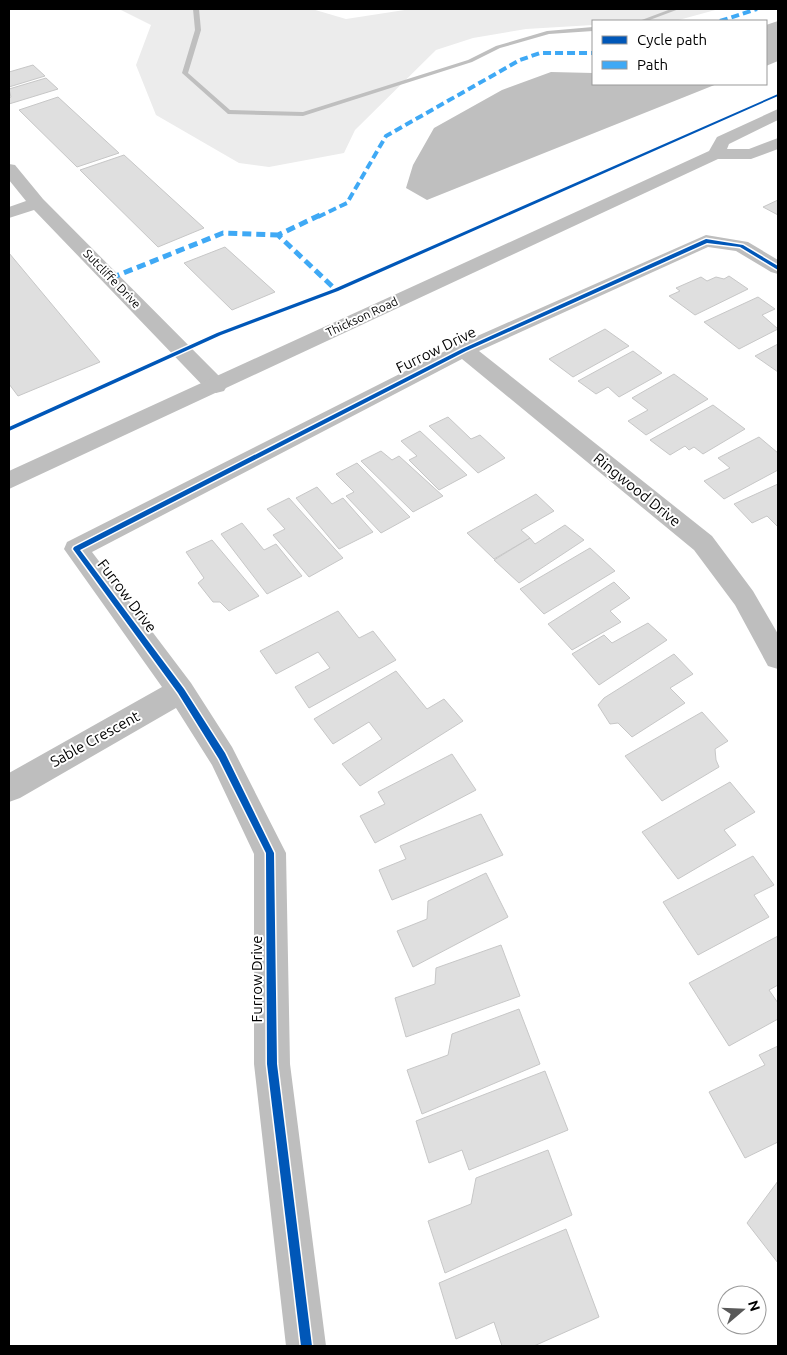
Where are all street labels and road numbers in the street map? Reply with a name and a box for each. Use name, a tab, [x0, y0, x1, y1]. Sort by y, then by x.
street label: Sutcliffe Drive	[81, 247, 144, 311]
street label: Thickson Road	[324, 294, 400, 339]
street label: Furrow Drive	[393, 323, 479, 376]
street label: Ringwood Drive	[590, 449, 684, 530]
street label: Furrow Drive	[94, 556, 160, 636]
street label: Sable Crescent	[47, 707, 142, 770]
street label: Furrow Drive	[248, 936, 265, 1022]

